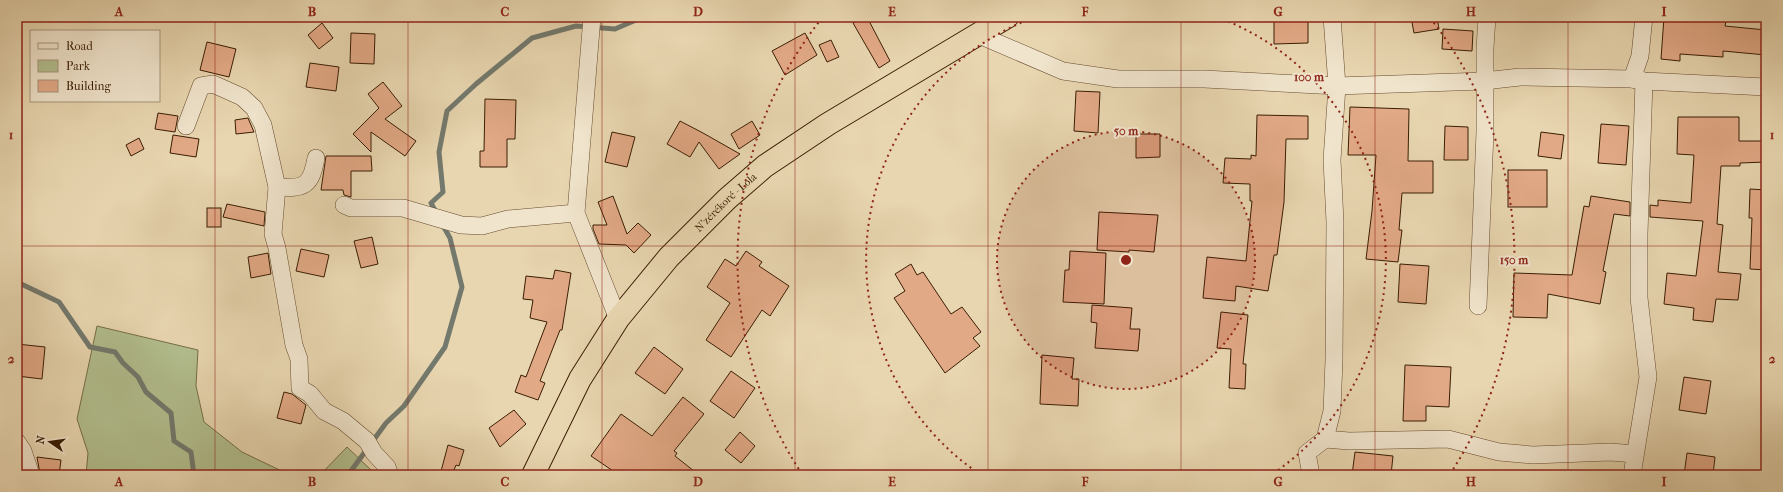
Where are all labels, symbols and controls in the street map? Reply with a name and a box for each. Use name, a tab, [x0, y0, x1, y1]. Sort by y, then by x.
text: A	[114, 4, 124, 19]
text: B	[308, 4, 317, 19]
text: C	[501, 4, 510, 19]
text: D	[693, 4, 703, 19]
text: E	[888, 4, 896, 19]
text: F	[1081, 4, 1089, 19]
text: G	[1273, 4, 1283, 19]
text: H	[1466, 4, 1477, 19]
text: I	[1661, 4, 1667, 19]
legend	[30, 30, 160, 102]
text: Road	[66, 39, 93, 53]
text: Park	[66, 59, 91, 73]
text: 100 m	[1294, 70, 1325, 84]
text: Building	[66, 79, 111, 93]
text: 50 m	[1114, 124, 1139, 138]
text: 1	[9, 127, 14, 142]
text: 1	[1770, 127, 1775, 142]
street label: N'zérékoré - Lola	[692, 170, 760, 235]
centre of rings	[1119, 253, 1133, 267]
text: 150 m	[1500, 253, 1529, 267]
text: 2	[8, 351, 15, 366]
text: 2	[1769, 351, 1776, 366]
north arrow	[30, 422, 70, 462]
text: N	[33, 434, 48, 445]
text: A	[114, 474, 124, 489]
text: B	[308, 474, 317, 489]
text: C	[501, 474, 510, 489]
text: D	[693, 474, 703, 489]
text: E	[888, 474, 896, 489]
text: F	[1081, 474, 1089, 489]
text: G	[1273, 474, 1283, 489]
text: H	[1466, 474, 1477, 489]
text: I	[1661, 474, 1667, 489]

